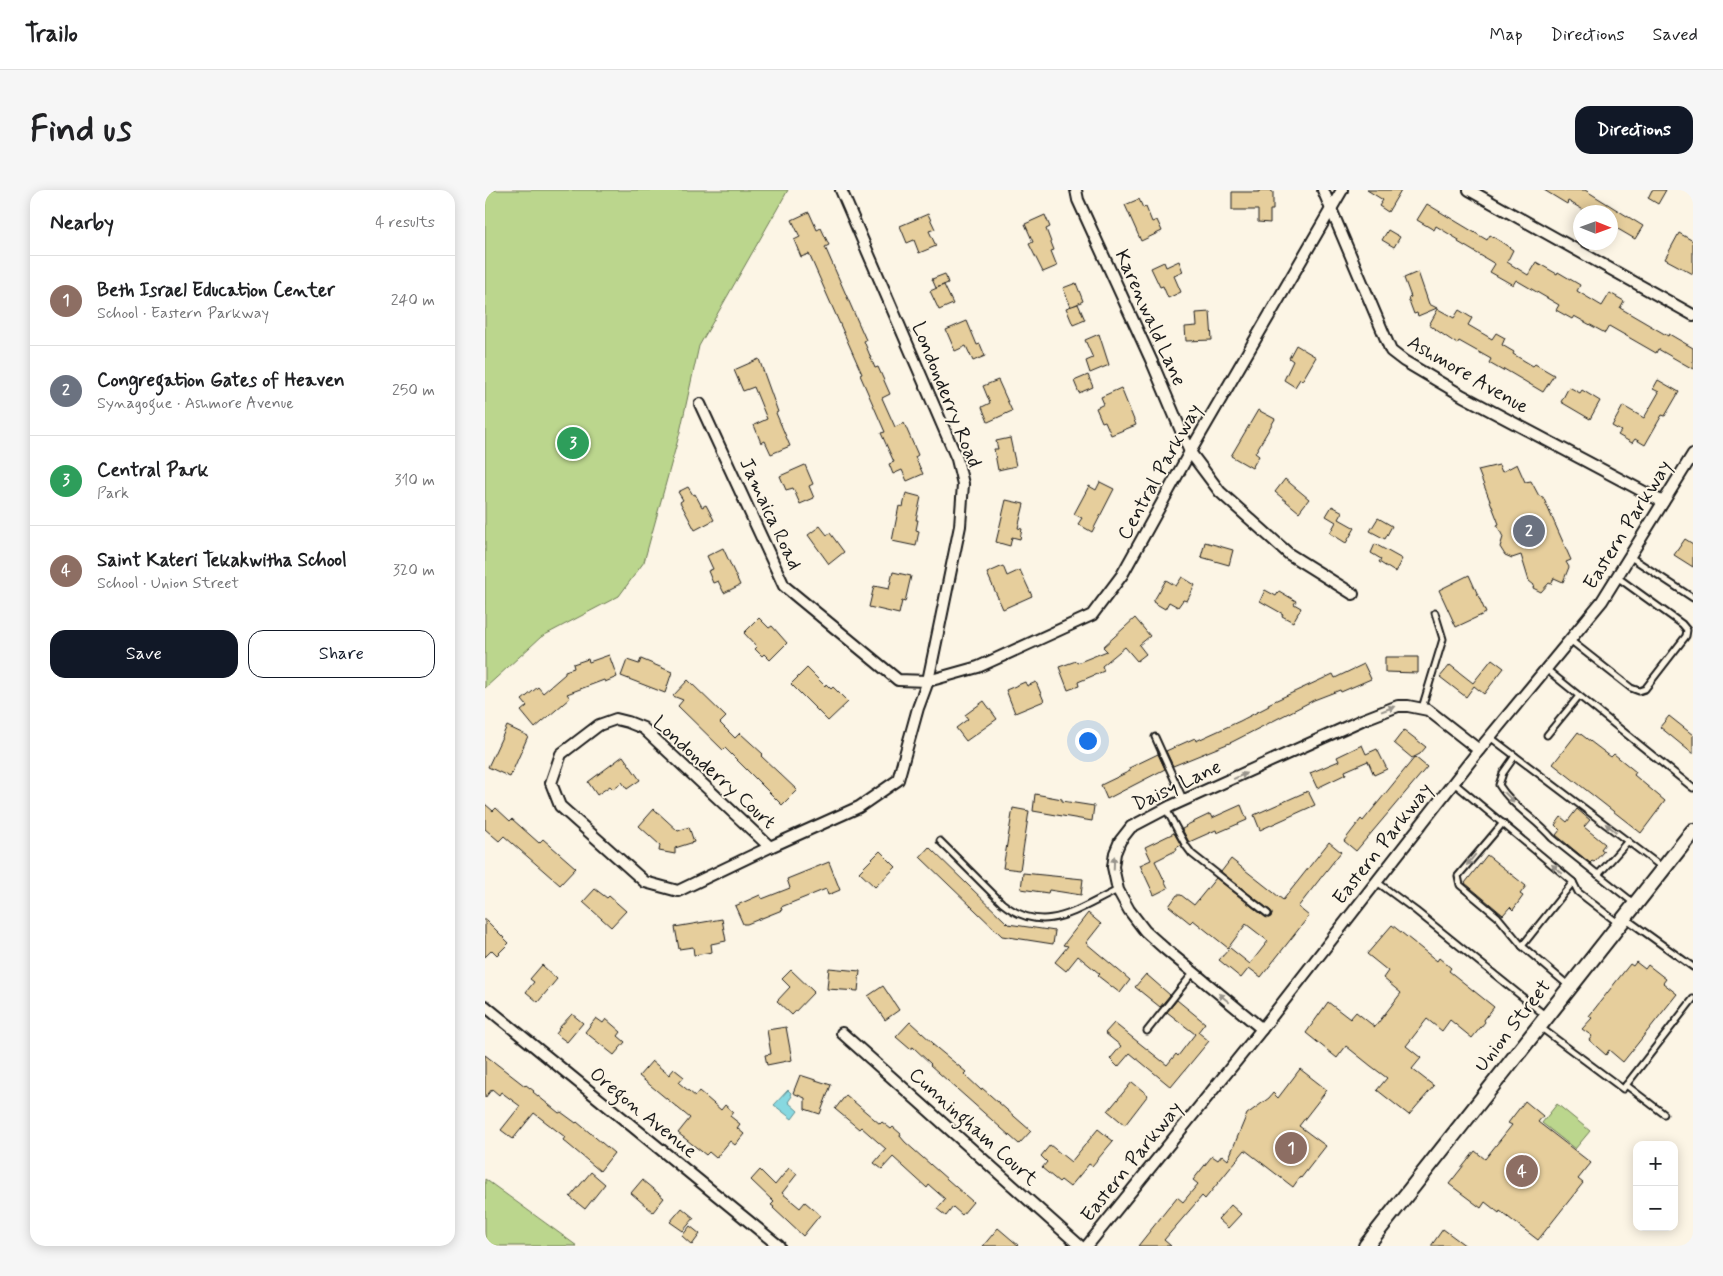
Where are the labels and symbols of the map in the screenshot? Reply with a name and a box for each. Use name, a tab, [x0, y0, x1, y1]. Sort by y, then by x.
north arrow	[1573, 205, 1618, 250]
street label: Karenwald Lane	[1108, 245, 1192, 391]
street label: Londonderry Road	[904, 318, 988, 472]
street label: Ashmore Avenue	[1402, 329, 1534, 421]
street label: Central Parkway	[1111, 399, 1209, 545]
pin: 3	[557, 424, 589, 462]
street label: Jamaica Road	[732, 454, 808, 574]
street label: Eastern Parkway	[1577, 455, 1679, 595]
pin: 2	[1513, 512, 1545, 550]
one-way arrow	[1381, 705, 1396, 713]
street label: Londonderry Court	[646, 710, 782, 836]
your location	[1075, 728, 1101, 754]
street label: Daisy Lane	[1128, 754, 1226, 818]
one-way arrow	[1233, 771, 1247, 779]
street label: Eastern Parkway	[1327, 777, 1439, 911]
one-way arrow	[1503, 791, 1515, 803]
one-way arrow	[1604, 823, 1618, 833]
one-way arrow	[1465, 853, 1476, 866]
one-way arrow	[1111, 855, 1119, 871]
one-way arrow	[1551, 864, 1564, 875]
street label: Union Street	[1468, 974, 1558, 1078]
one-way arrow	[1218, 992, 1231, 1003]
street label: Oregon Avenue	[582, 1061, 703, 1167]
street label: Cunningham Court	[901, 1062, 1044, 1194]
street label: Eastern Parkway	[1075, 1096, 1189, 1228]
pin: 1	[1275, 1129, 1307, 1167]
pin: 4	[1506, 1152, 1538, 1190]

